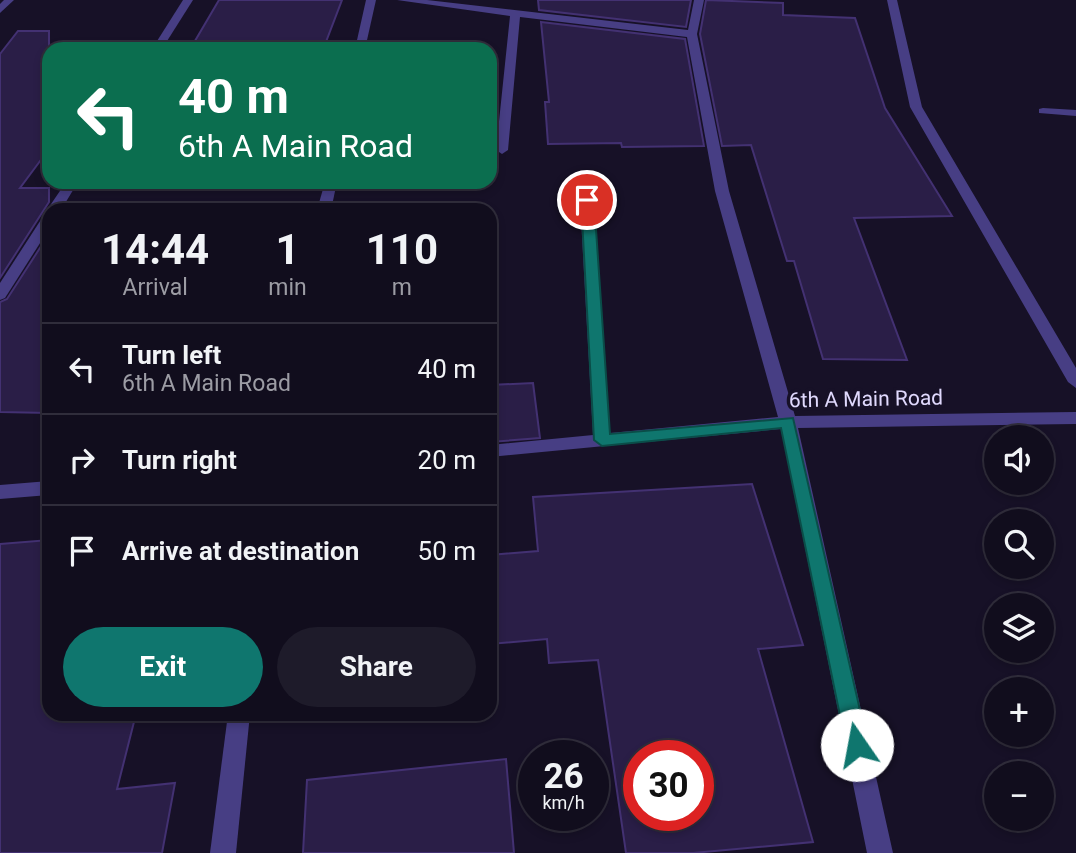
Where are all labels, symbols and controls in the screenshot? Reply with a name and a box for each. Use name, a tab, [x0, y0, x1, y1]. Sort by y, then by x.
text: 40 m	[178, 68, 289, 125]
icon: left	[63, 70, 154, 161]
text: 6th A Main Road	[178, 127, 413, 165]
pin	[557, 170, 617, 230]
icon: arrive	[568, 181, 606, 219]
text: 14:44	[101, 225, 209, 274]
text: 1	[275, 225, 300, 274]
text: 110	[366, 225, 438, 274]
text: Arrival	[122, 274, 188, 301]
text: min	[268, 274, 307, 301]
text: m	[392, 274, 412, 301]
text: Turn left	[122, 340, 221, 370]
icon: left	[63, 350, 101, 388]
text: 40 m	[418, 354, 476, 384]
text: 6th A Main Road	[122, 370, 291, 397]
street label: 6th A Main Road	[789, 386, 943, 412]
map controls	[984, 425, 1054, 831]
button: sound	[984, 425, 1054, 495]
icon: right	[63, 441, 101, 479]
text: Turn right	[122, 445, 237, 475]
text: 20 m	[418, 445, 476, 475]
button: search	[984, 509, 1054, 579]
icon: arrive	[63, 532, 101, 570]
text: Arrive at destination	[122, 536, 359, 566]
text: 50 m	[418, 536, 476, 566]
button: layers	[984, 593, 1054, 663]
button: Exit	[63, 627, 263, 707]
button: Share	[277, 627, 476, 707]
button: +	[984, 677, 1054, 747]
position arrow	[820, 708, 894, 782]
speed limit sign: 30	[623, 740, 714, 831]
text: 26	[543, 756, 584, 797]
button: −	[984, 761, 1054, 831]
text: km/h	[542, 792, 585, 813]

